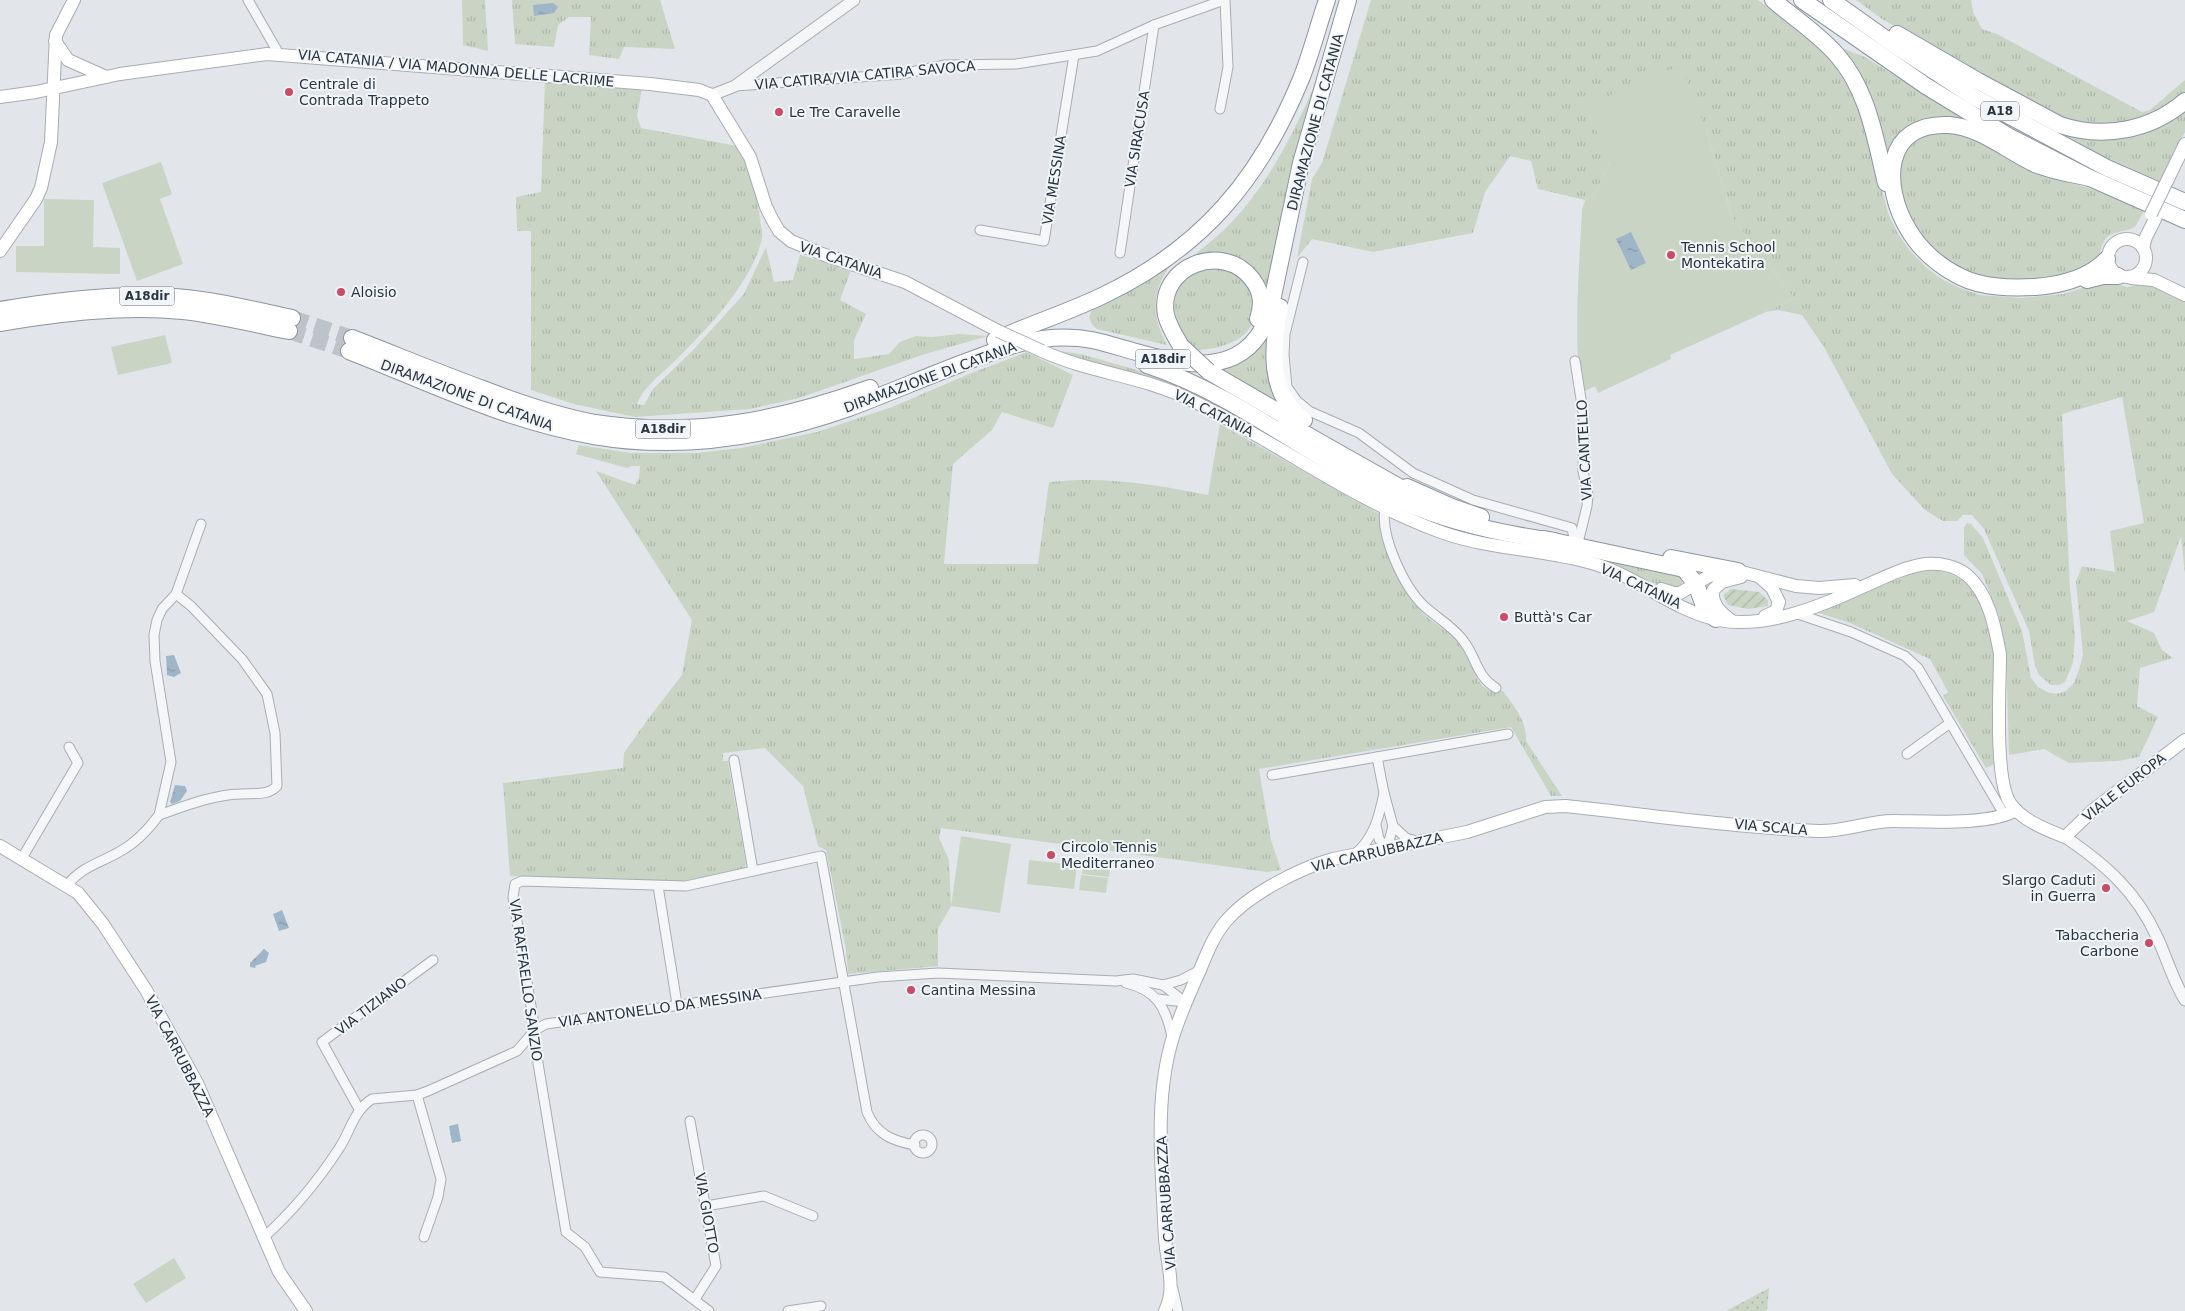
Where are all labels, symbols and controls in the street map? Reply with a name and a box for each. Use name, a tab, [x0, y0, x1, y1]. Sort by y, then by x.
street label: DIRAMAZIONE DI CATANIA	[1284, 31, 1346, 212]
street label: VIA CATANIA / VIA MADONNA DELLE LACRIME	[297, 46, 615, 90]
street label: VIA CATIRA/VIA CATIRA SAVOCA	[754, 57, 976, 93]
place label: Centrale di Contrada Trappeto	[299, 76, 429, 108]
marker: Centrale di Contrada Trappeto	[283, 86, 295, 98]
street label: VIA SIRACUSA	[1121, 89, 1153, 189]
road number: A18	[1981, 102, 2019, 120]
place label: Le Tre Caravelle	[789, 104, 901, 120]
marker: Le Tre Caravelle	[773, 106, 785, 118]
street label: VIA MESSINA	[1039, 134, 1069, 226]
street label: VIA CATANIA	[797, 238, 885, 282]
place label: Tennis School Montekatira	[1680, 239, 1776, 271]
marker: Tennis School Montekatira	[1665, 249, 1677, 261]
place label: Aloisio	[351, 284, 397, 300]
road number: A18dir	[120, 286, 174, 306]
marker: Aloisio	[335, 286, 347, 298]
street label: DIRAMAZIONE DI CATANIA	[841, 338, 1019, 416]
road number: A18dir	[1136, 349, 1190, 368]
street label: DIRAMAZIONE DI CATANIA	[378, 356, 556, 434]
street label: VIA CATANIA	[1172, 386, 1257, 440]
street label: VIA CANTELLO	[1573, 399, 1595, 501]
road number: A18dir	[636, 419, 690, 438]
street label: VIA CATANIA	[1598, 560, 1684, 612]
place label: Buttà's Car	[1514, 609, 1592, 625]
marker: Buttà's Car	[1498, 611, 1510, 623]
street label: VIALE EUROPA	[2079, 749, 2169, 825]
street label: VIA SCALA	[1734, 816, 1809, 838]
street label: VIA CARRUBBAZZA	[1310, 829, 1445, 875]
place label: Circolo Tennis Mediterraneo	[1061, 839, 1157, 871]
marker: Circolo Tennis Mediterraneo	[1045, 849, 1057, 861]
place label: Slargo Caduti in Guerra	[2002, 872, 2096, 904]
marker: Slargo Caduti in Guerra	[2100, 882, 2112, 894]
street label: VIA RAFFAELLO SANZIO	[507, 898, 545, 1062]
place label: Tabaccheria Carbone	[2055, 927, 2139, 959]
marker: Tabaccheria Carbone	[2143, 937, 2155, 949]
street label: VIA TIZIANO	[332, 974, 410, 1038]
place label: Cantina Messina	[921, 982, 1036, 998]
marker: Cantina Messina	[905, 984, 917, 996]
street label: VIA ANTONELLO DA MESSINA	[558, 986, 763, 1030]
street label: VIA CARRUBBAZZA	[142, 993, 218, 1120]
street label: VIA CARRUBBAZZA	[1153, 1135, 1179, 1271]
street label: VIA GIOTTO	[692, 1171, 722, 1255]

